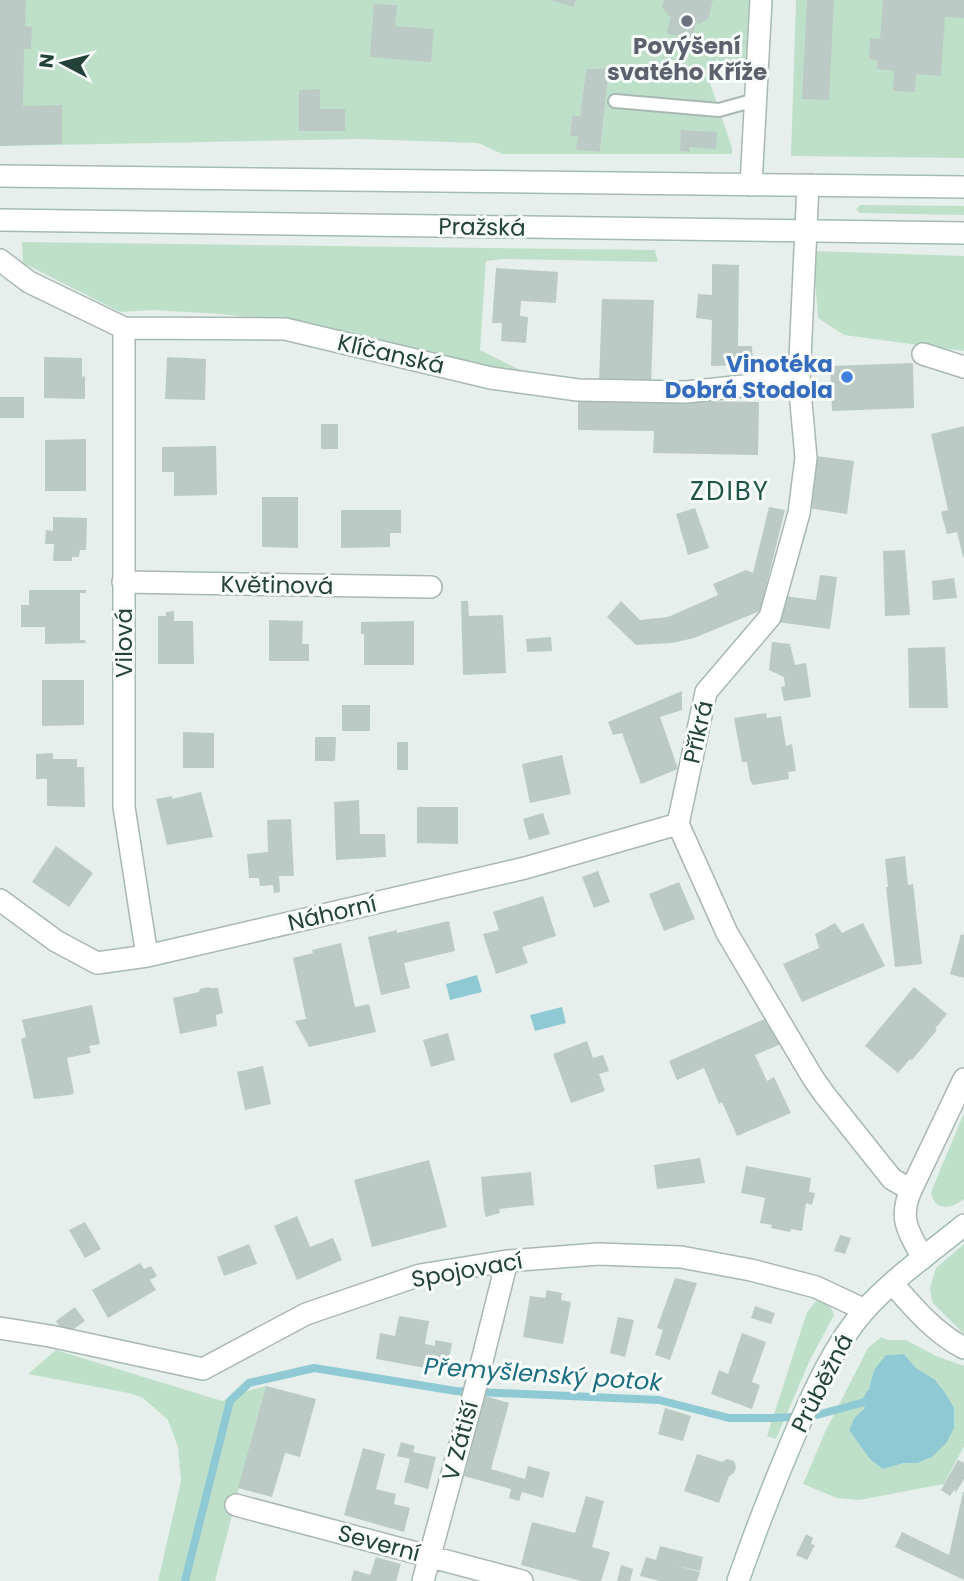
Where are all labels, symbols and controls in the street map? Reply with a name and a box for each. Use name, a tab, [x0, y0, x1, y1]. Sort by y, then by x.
marker: Povýšení svatého Kříže	[679, 13, 695, 29]
north arrow	[28, 28, 98, 98]
place label: Povýšení svatého Kříže	[607, 30, 767, 88]
text: N	[32, 52, 61, 70]
street label: Pražská	[438, 210, 526, 244]
street label: Klíčanská	[334, 326, 448, 382]
place label: Vinotéka Dobrá Stodola	[665, 348, 833, 406]
marker: Vinotéka Dobrá Stodola	[839, 369, 855, 385]
district label: ZDIBY	[690, 473, 770, 509]
street label: Květinová	[220, 568, 334, 602]
street label: Vilová	[108, 608, 140, 678]
street label: Příkrá	[675, 697, 721, 767]
street label: Náhorní	[284, 887, 380, 939]
street label: Spojovací	[409, 1244, 525, 1296]
street label: Průběžná	[783, 1328, 861, 1438]
water label: Přemyšlenský potok	[423, 1349, 665, 1399]
street label: V Zátiší	[434, 1397, 486, 1484]
street label: Severní	[334, 1517, 424, 1569]

